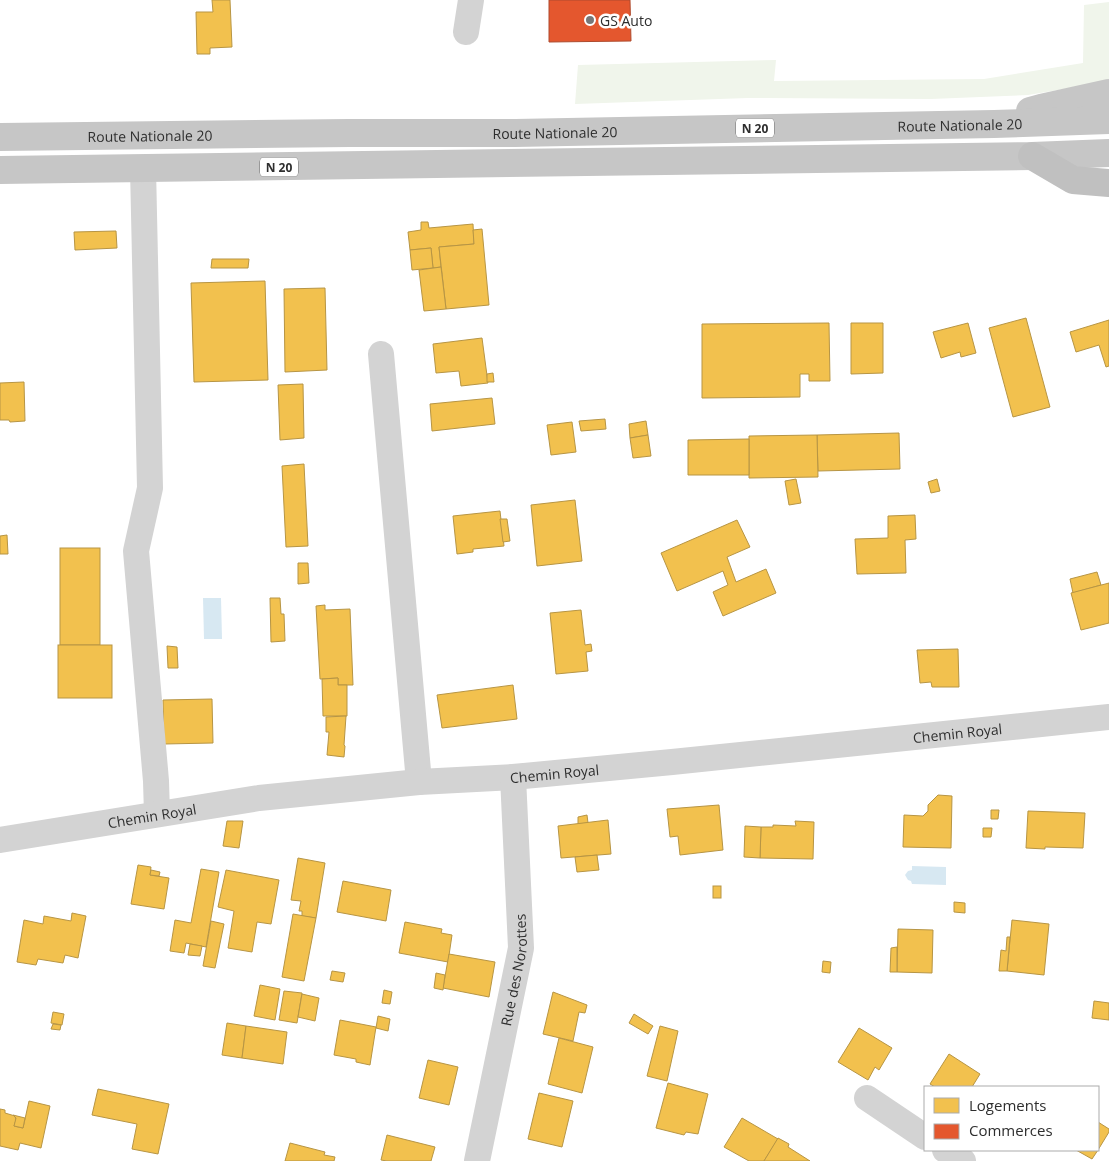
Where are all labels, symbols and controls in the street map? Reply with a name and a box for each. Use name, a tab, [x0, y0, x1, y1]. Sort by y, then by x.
place label: GS Auto	[600, 11, 652, 30]
marker: GS Auto	[584, 14, 596, 26]
street label: Route Nationale 20	[897, 114, 1023, 135]
road number: N 20	[736, 119, 774, 138]
street label: Route Nationale 20	[493, 122, 618, 143]
street label: Route Nationale 20	[87, 125, 213, 145]
road number: N 20	[260, 158, 298, 176]
street label: Chemin Royal	[912, 719, 1003, 747]
street label: Chemin Royal	[509, 759, 600, 787]
street label: Chemin Royal	[106, 799, 198, 832]
street label: Rue des Norottes	[496, 913, 531, 1027]
legend	[924, 1086, 1099, 1151]
text: Logements	[969, 1095, 1046, 1115]
text: Commerces	[969, 1120, 1053, 1140]

